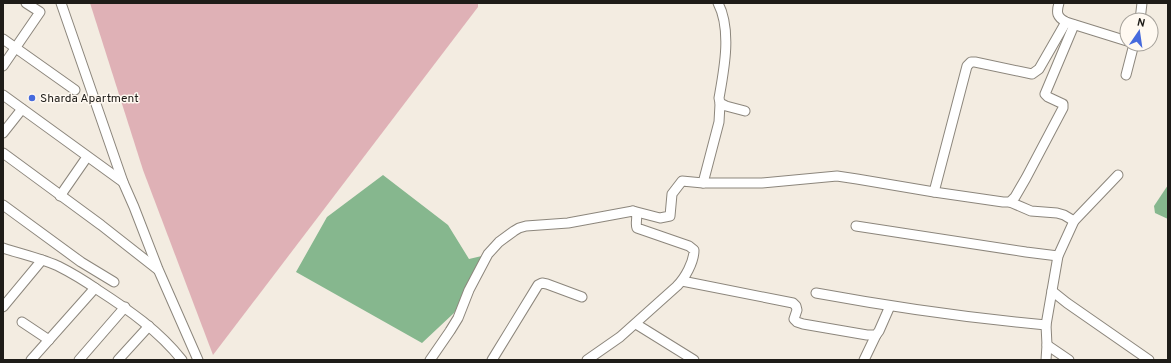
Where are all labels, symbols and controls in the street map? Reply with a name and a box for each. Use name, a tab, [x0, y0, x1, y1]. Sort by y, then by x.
north arrow	[1119, 12, 1159, 52]
text: N	[1136, 16, 1146, 31]
place label: Sharda Apartment	[40, 91, 139, 107]
marker: Sharda Apartment	[27, 93, 37, 103]

